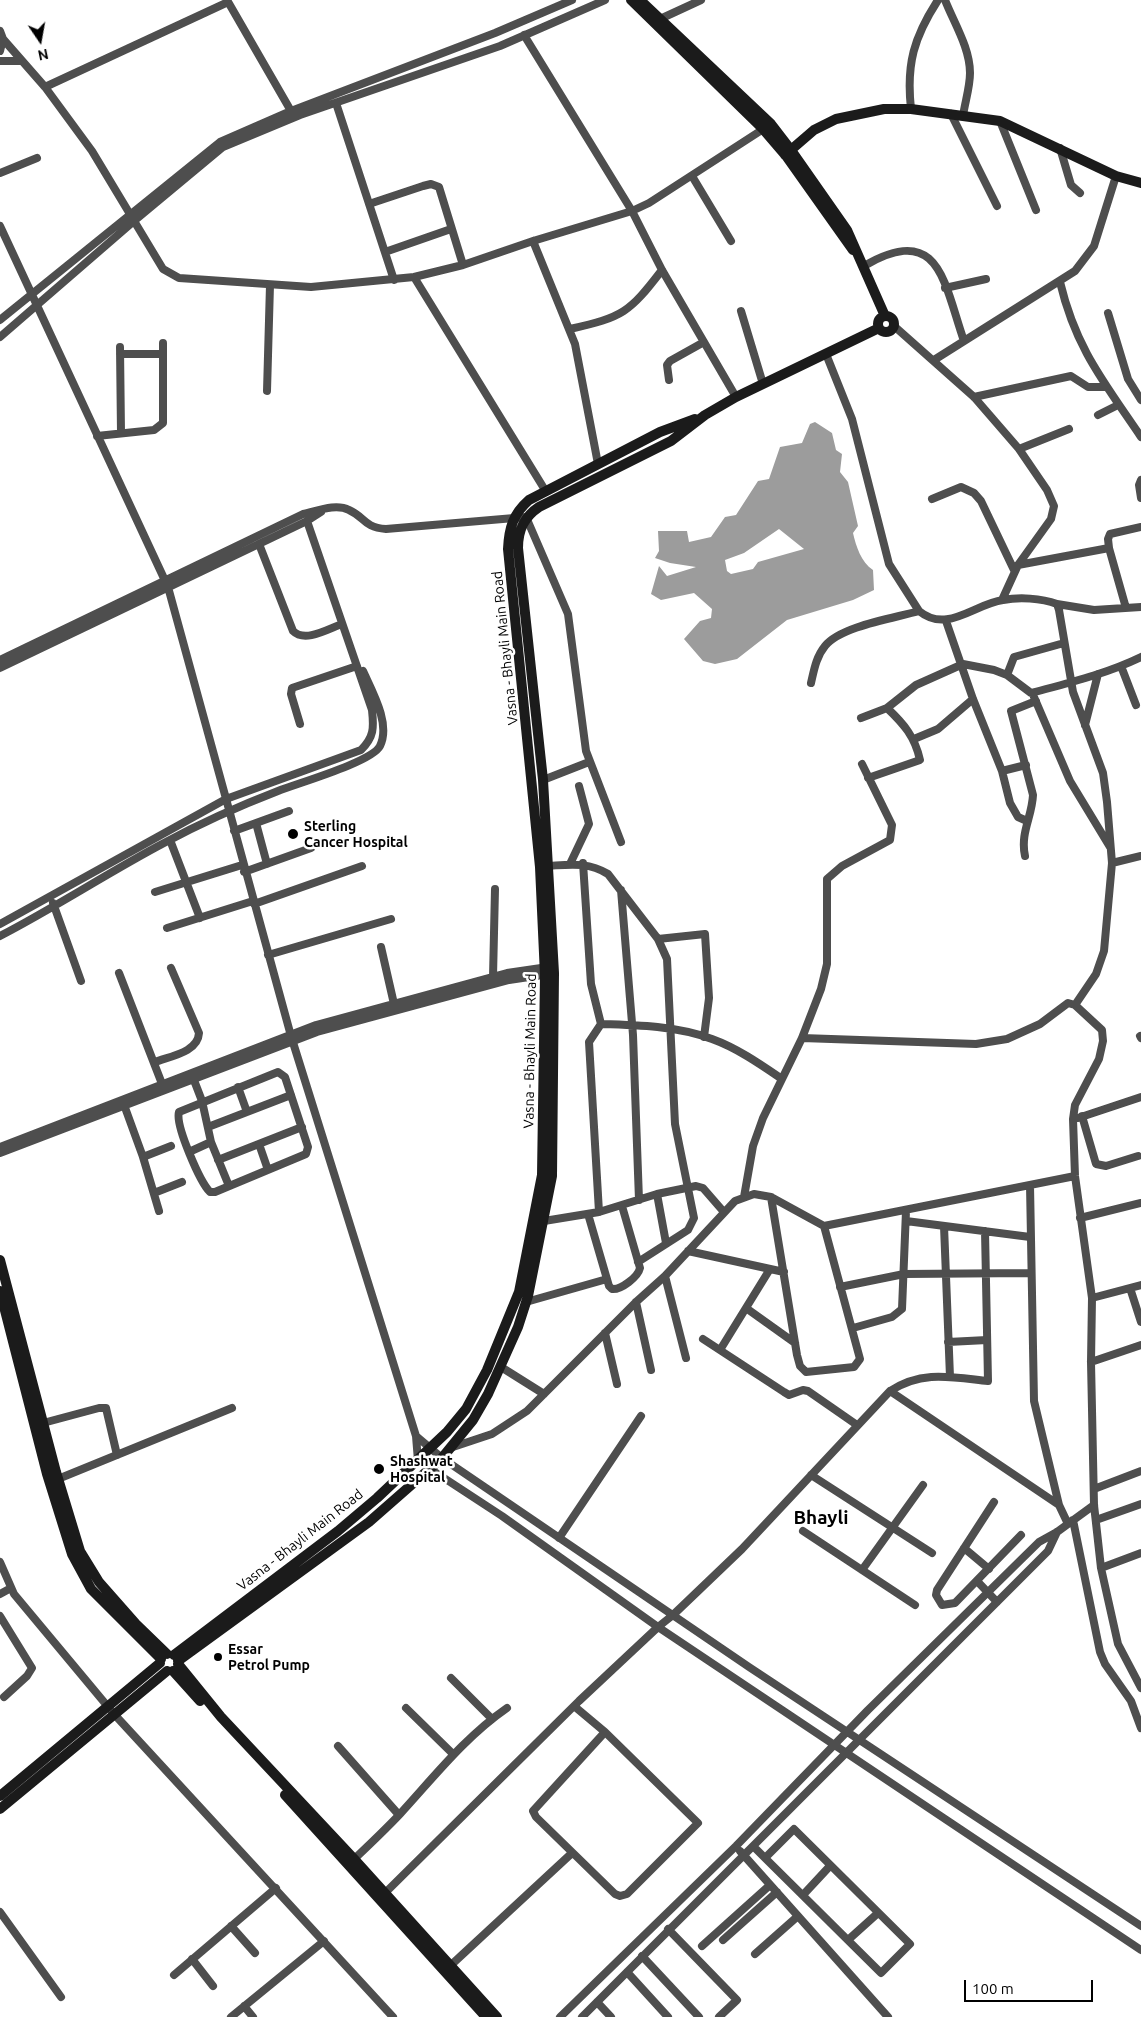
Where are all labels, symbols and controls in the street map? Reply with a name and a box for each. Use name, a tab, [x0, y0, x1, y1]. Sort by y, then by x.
north arrow	[15, 15, 65, 65]
text: N	[36, 46, 50, 64]
street label: Vasna - Bhayli Main Road	[489, 570, 521, 726]
place label: Sterling Cancer Hospital	[304, 818, 408, 850]
marker: Sterling Cancer Hospital	[286, 827, 300, 841]
street label: Vasna - Bhayli Main Road	[520, 973, 540, 1129]
place label: Shashwat Hospital	[390, 1453, 453, 1485]
marker: Shashwat Hospital	[372, 1462, 386, 1476]
street label: Vasna - Bhayli Main Road	[234, 1486, 366, 1594]
district label: Bhayli	[794, 1507, 848, 1529]
place label: Essar Petrol Pump	[228, 1641, 310, 1674]
marker: Essar Petrol Pump	[212, 1651, 224, 1663]
scale bar	[966, 1970, 1095, 2002]
text: 100 m	[972, 1980, 1014, 1997]

